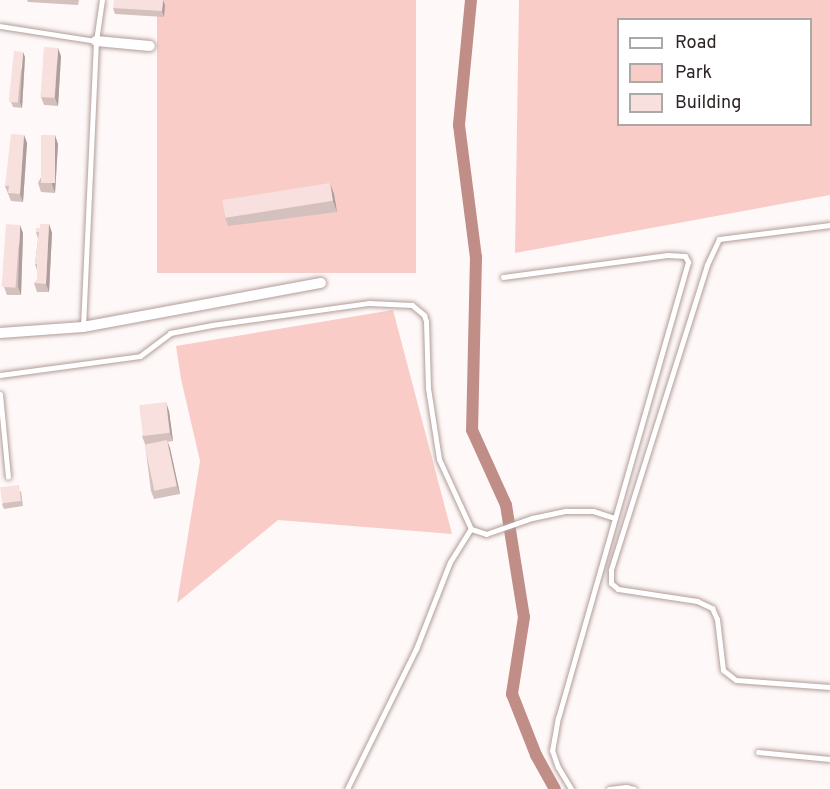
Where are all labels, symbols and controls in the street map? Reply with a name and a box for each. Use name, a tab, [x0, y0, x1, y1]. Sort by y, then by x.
legend	[617, 18, 812, 126]
text: Road	[675, 32, 717, 55]
text: Park	[675, 62, 712, 85]
text: Building	[675, 92, 741, 115]

